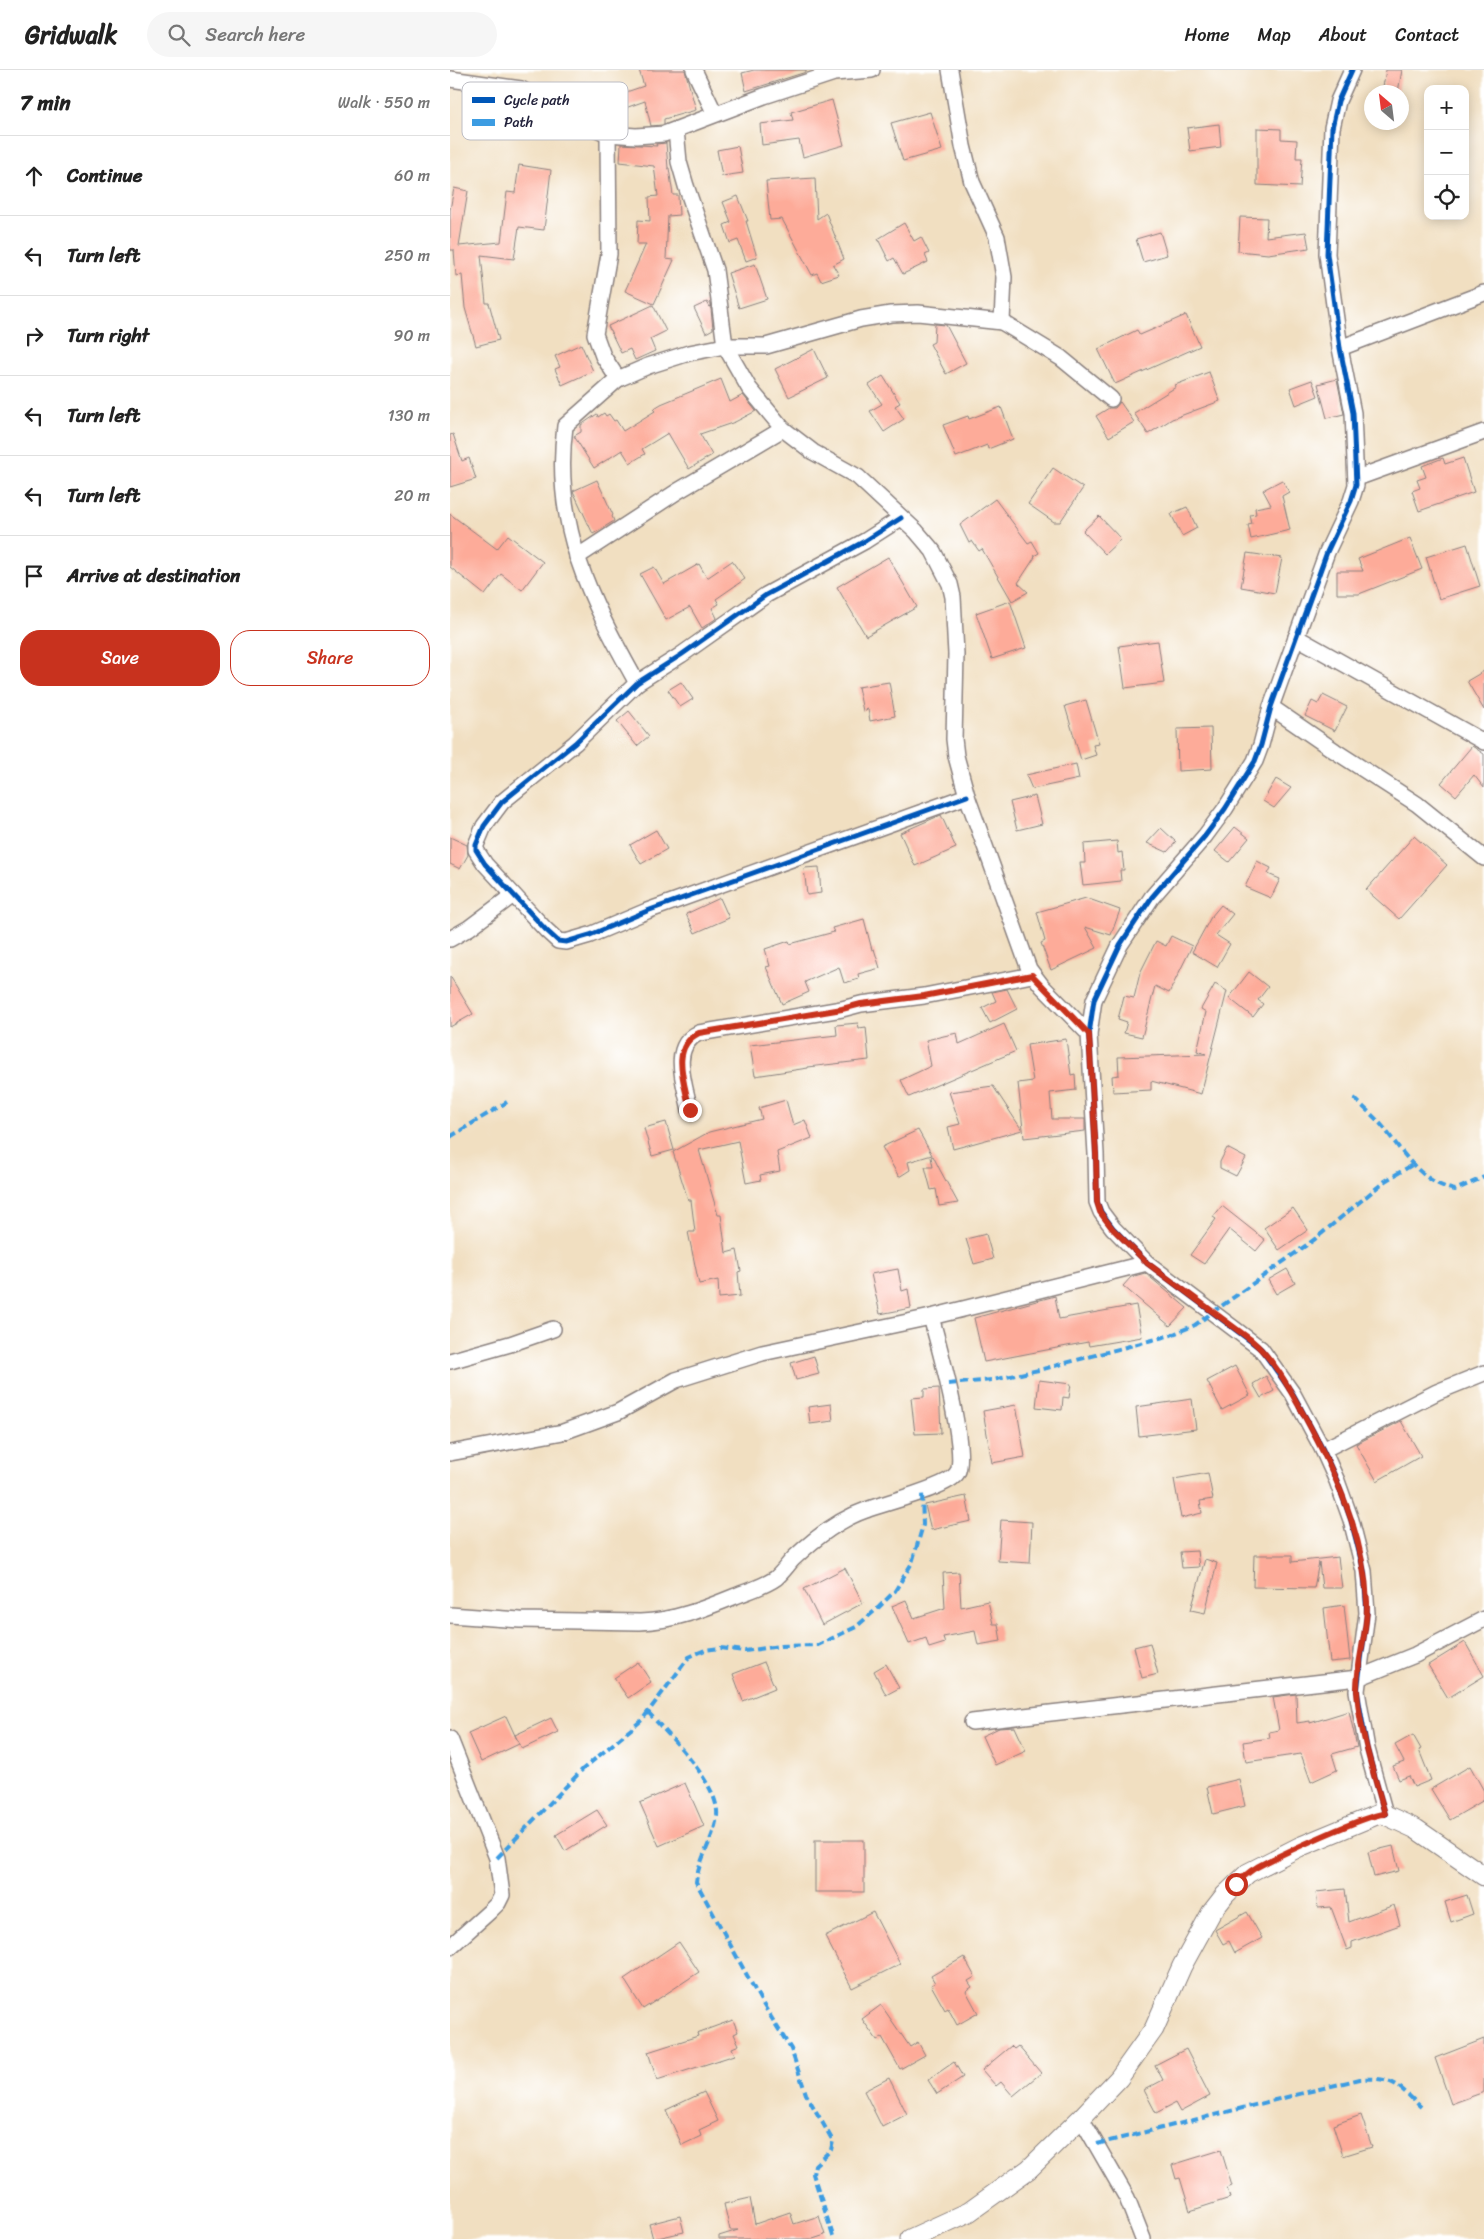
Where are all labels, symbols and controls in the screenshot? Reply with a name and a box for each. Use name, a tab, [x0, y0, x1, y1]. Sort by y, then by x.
search box	[147, 12, 497, 57]
text: Gridwalk	[25, 14, 117, 56]
text: Search here	[205, 18, 305, 51]
text: Home	[1185, 19, 1230, 51]
text: Map	[1258, 19, 1291, 51]
text: About	[1319, 19, 1367, 51]
text: Contact	[1395, 19, 1459, 51]
icon: search	[165, 21, 193, 49]
legend	[462, 82, 628, 140]
text: 7 min	[20, 84, 71, 122]
north arrow	[1364, 85, 1409, 130]
map controls	[1424, 85, 1469, 220]
button: +	[1424, 85, 1469, 130]
text: Walk · 550 m	[338, 88, 430, 117]
text: Cycle path	[504, 88, 570, 113]
text: Path	[504, 110, 533, 135]
button: −	[1424, 130, 1469, 175]
text: Continue	[67, 159, 143, 192]
text: 60 m	[394, 161, 430, 190]
icon: ahead	[20, 162, 48, 190]
button: locate	[1424, 175, 1469, 220]
text: Turn left	[67, 239, 140, 272]
text: 250 m	[384, 241, 430, 270]
icon: left	[20, 242, 48, 270]
text: Turn right	[67, 319, 149, 352]
text: 90 m	[394, 321, 430, 350]
icon: right	[20, 322, 48, 350]
text: Turn left	[67, 399, 140, 432]
text: 130 m	[388, 401, 430, 430]
icon: left	[20, 402, 48, 430]
text: Turn left	[67, 479, 140, 512]
text: 20 m	[394, 481, 430, 510]
icon: left	[20, 482, 48, 510]
text: Arrive at destination	[67, 559, 240, 592]
icon: arrive	[20, 562, 48, 590]
button: Save	[20, 630, 220, 686]
button: Share	[230, 630, 430, 686]
route end	[679, 1099, 702, 1122]
route start	[1225, 1873, 1248, 1896]

